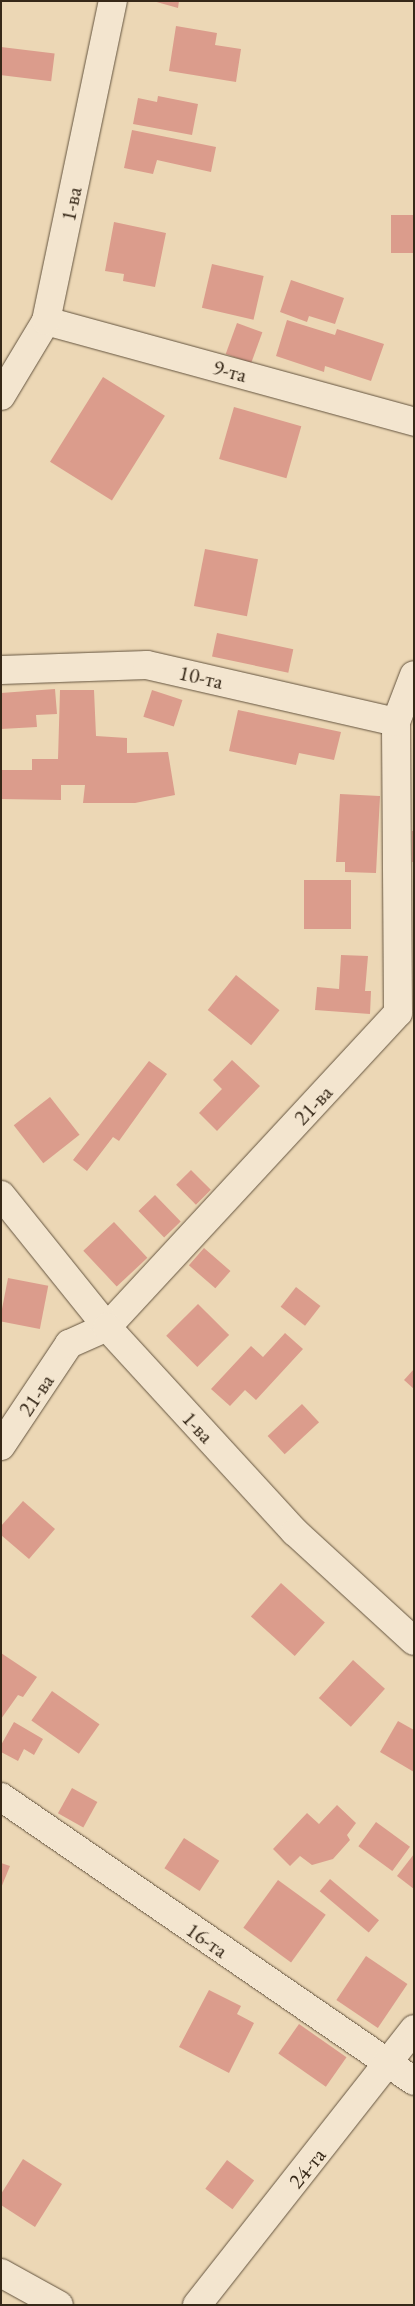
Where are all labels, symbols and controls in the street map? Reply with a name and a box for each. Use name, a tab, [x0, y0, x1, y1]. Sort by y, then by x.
street label: 1-ва	[54, 184, 88, 224]
street label: 9-та	[210, 354, 250, 388]
street label: 10-та	[176, 659, 226, 695]
street label: 21-ва	[288, 1079, 338, 1131]
street label: 21-ва	[12, 1369, 60, 1421]
street label: 1-ва	[177, 1405, 219, 1449]
street label: 16-та	[181, 1916, 233, 1964]
street label: 24-та	[283, 2142, 331, 2194]

